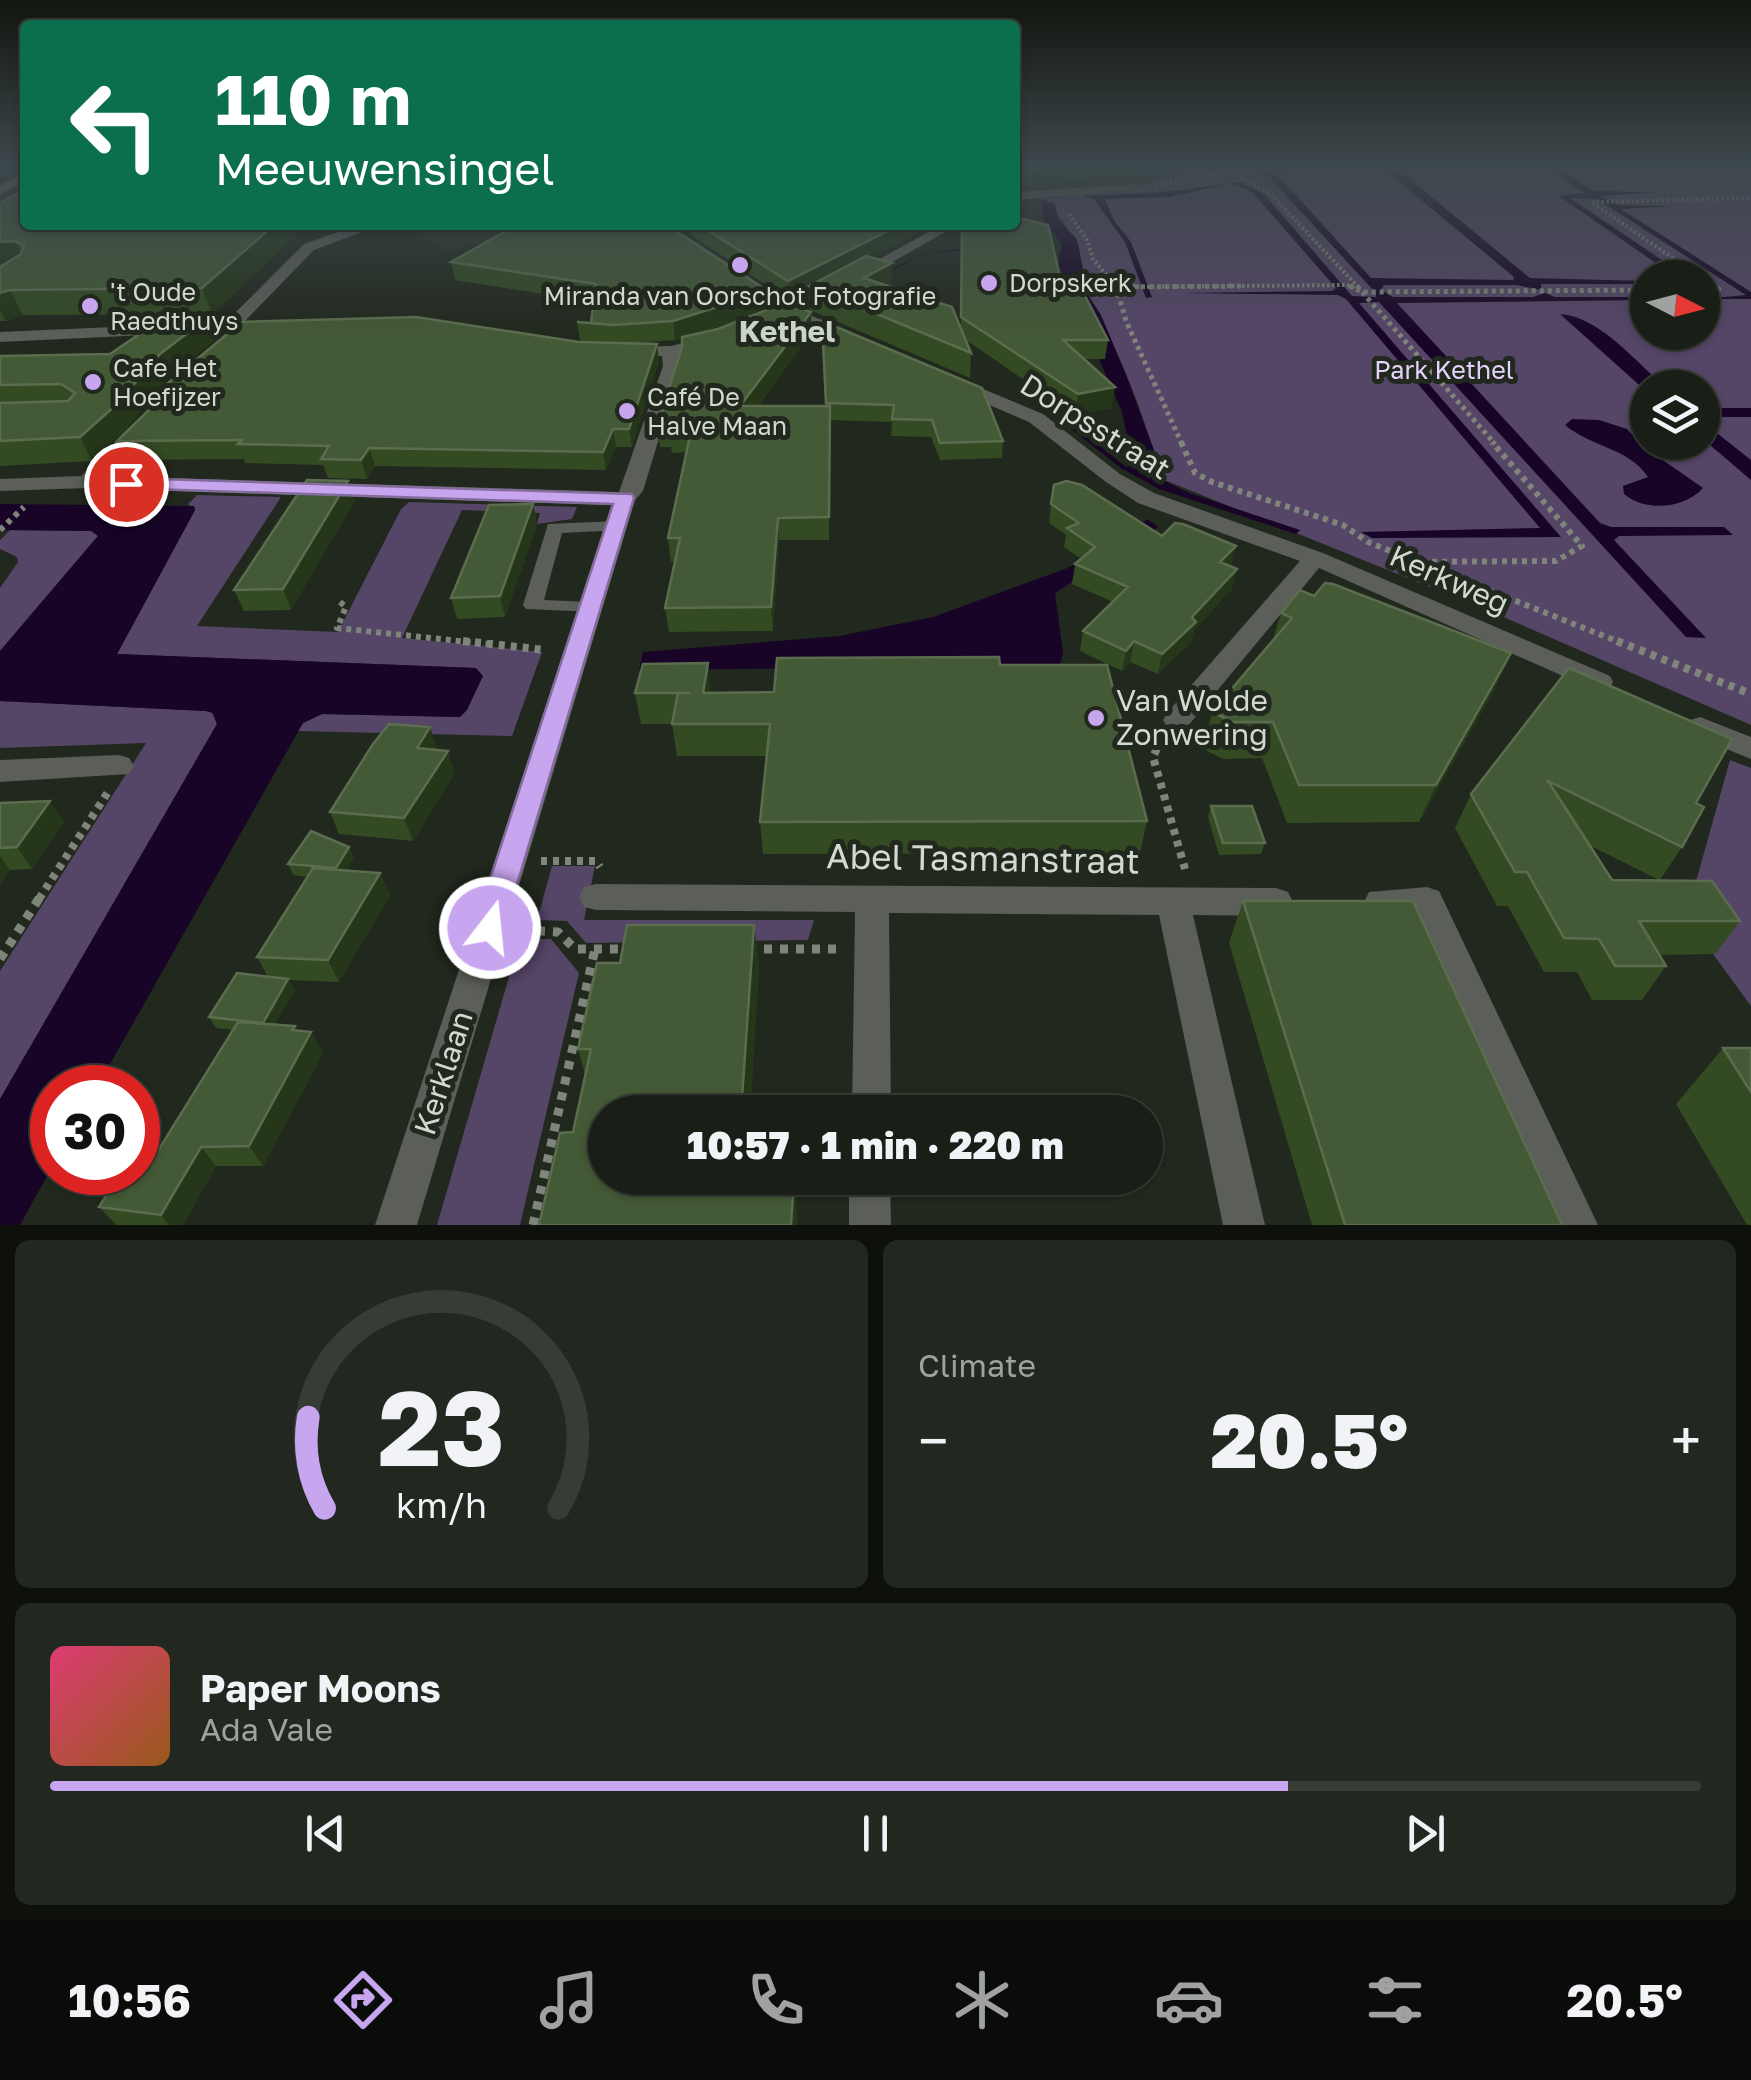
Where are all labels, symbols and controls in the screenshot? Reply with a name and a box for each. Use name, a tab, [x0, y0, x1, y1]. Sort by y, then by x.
text: 110 m	[215, 56, 411, 140]
icon: left	[50, 60, 180, 190]
text: Meeuwensingel	[215, 141, 555, 195]
marker: Miranda van Oorschot Fotografie	[729, 254, 751, 276]
north arrow	[1630, 260, 1720, 350]
map controls	[1630, 260, 1720, 460]
place label: Dorpskerk	[1009, 267, 1132, 298]
marker: Dorpskerk	[978, 272, 1000, 294]
place label: 't Oude Raedthuys	[110, 276, 239, 336]
place label: Miranda van Oorschot Fotografie	[544, 280, 936, 311]
marker: 't Oude Raedthuys	[79, 295, 101, 317]
district label: Kethel	[739, 313, 835, 349]
place label: Cafe Het Hoefijzer	[113, 352, 221, 412]
park label: Park Kethel	[1374, 354, 1514, 385]
street label: Dorpsstraat	[1014, 366, 1177, 486]
button: layers	[1630, 370, 1720, 460]
marker: Cafe Het Hoefijzer	[82, 371, 104, 393]
place label: Café De Halve Maan	[647, 381, 787, 441]
marker: Café De Halve Maan	[616, 400, 638, 422]
pin	[84, 442, 169, 527]
icon: arrive	[99, 457, 154, 512]
street label: Kerkweg	[1384, 537, 1514, 621]
place label: Van Wolde Zonwering	[1116, 682, 1268, 752]
marker: Van Wolde Zonwering	[1085, 707, 1107, 729]
street label: Abel Tasmanstraat	[826, 834, 1140, 882]
position arrow	[438, 876, 542, 980]
street label: Kerklaan	[406, 1006, 480, 1139]
speed limit sign: 30	[30, 1065, 160, 1195]
text: 10:57 · 1 min · 220 m	[687, 1122, 1064, 1167]
text: Climate	[918, 1346, 1036, 1384]
text: 23	[378, 1364, 505, 1489]
text: 20.5°	[1211, 1394, 1408, 1485]
text: −	[918, 1407, 948, 1473]
text: +	[1671, 1407, 1701, 1473]
text: km/h	[396, 1483, 487, 1526]
text: Paper Moons	[200, 1665, 441, 1710]
text: Ada Vale	[200, 1710, 333, 1748]
icon: previous	[298, 1806, 353, 1861]
icon: pause	[848, 1806, 903, 1861]
icon: next	[1398, 1806, 1453, 1861]
icon: directions	[328, 1965, 398, 2035]
icon: music	[534, 1965, 604, 2035]
icon: phone	[741, 1965, 811, 2035]
icon: climate	[947, 1965, 1017, 2035]
icon: car	[1154, 1965, 1224, 2035]
icon: filters	[1360, 1965, 1430, 2035]
text: 10:56	[68, 1973, 191, 2027]
text: 20.5°	[1567, 1973, 1683, 2027]

